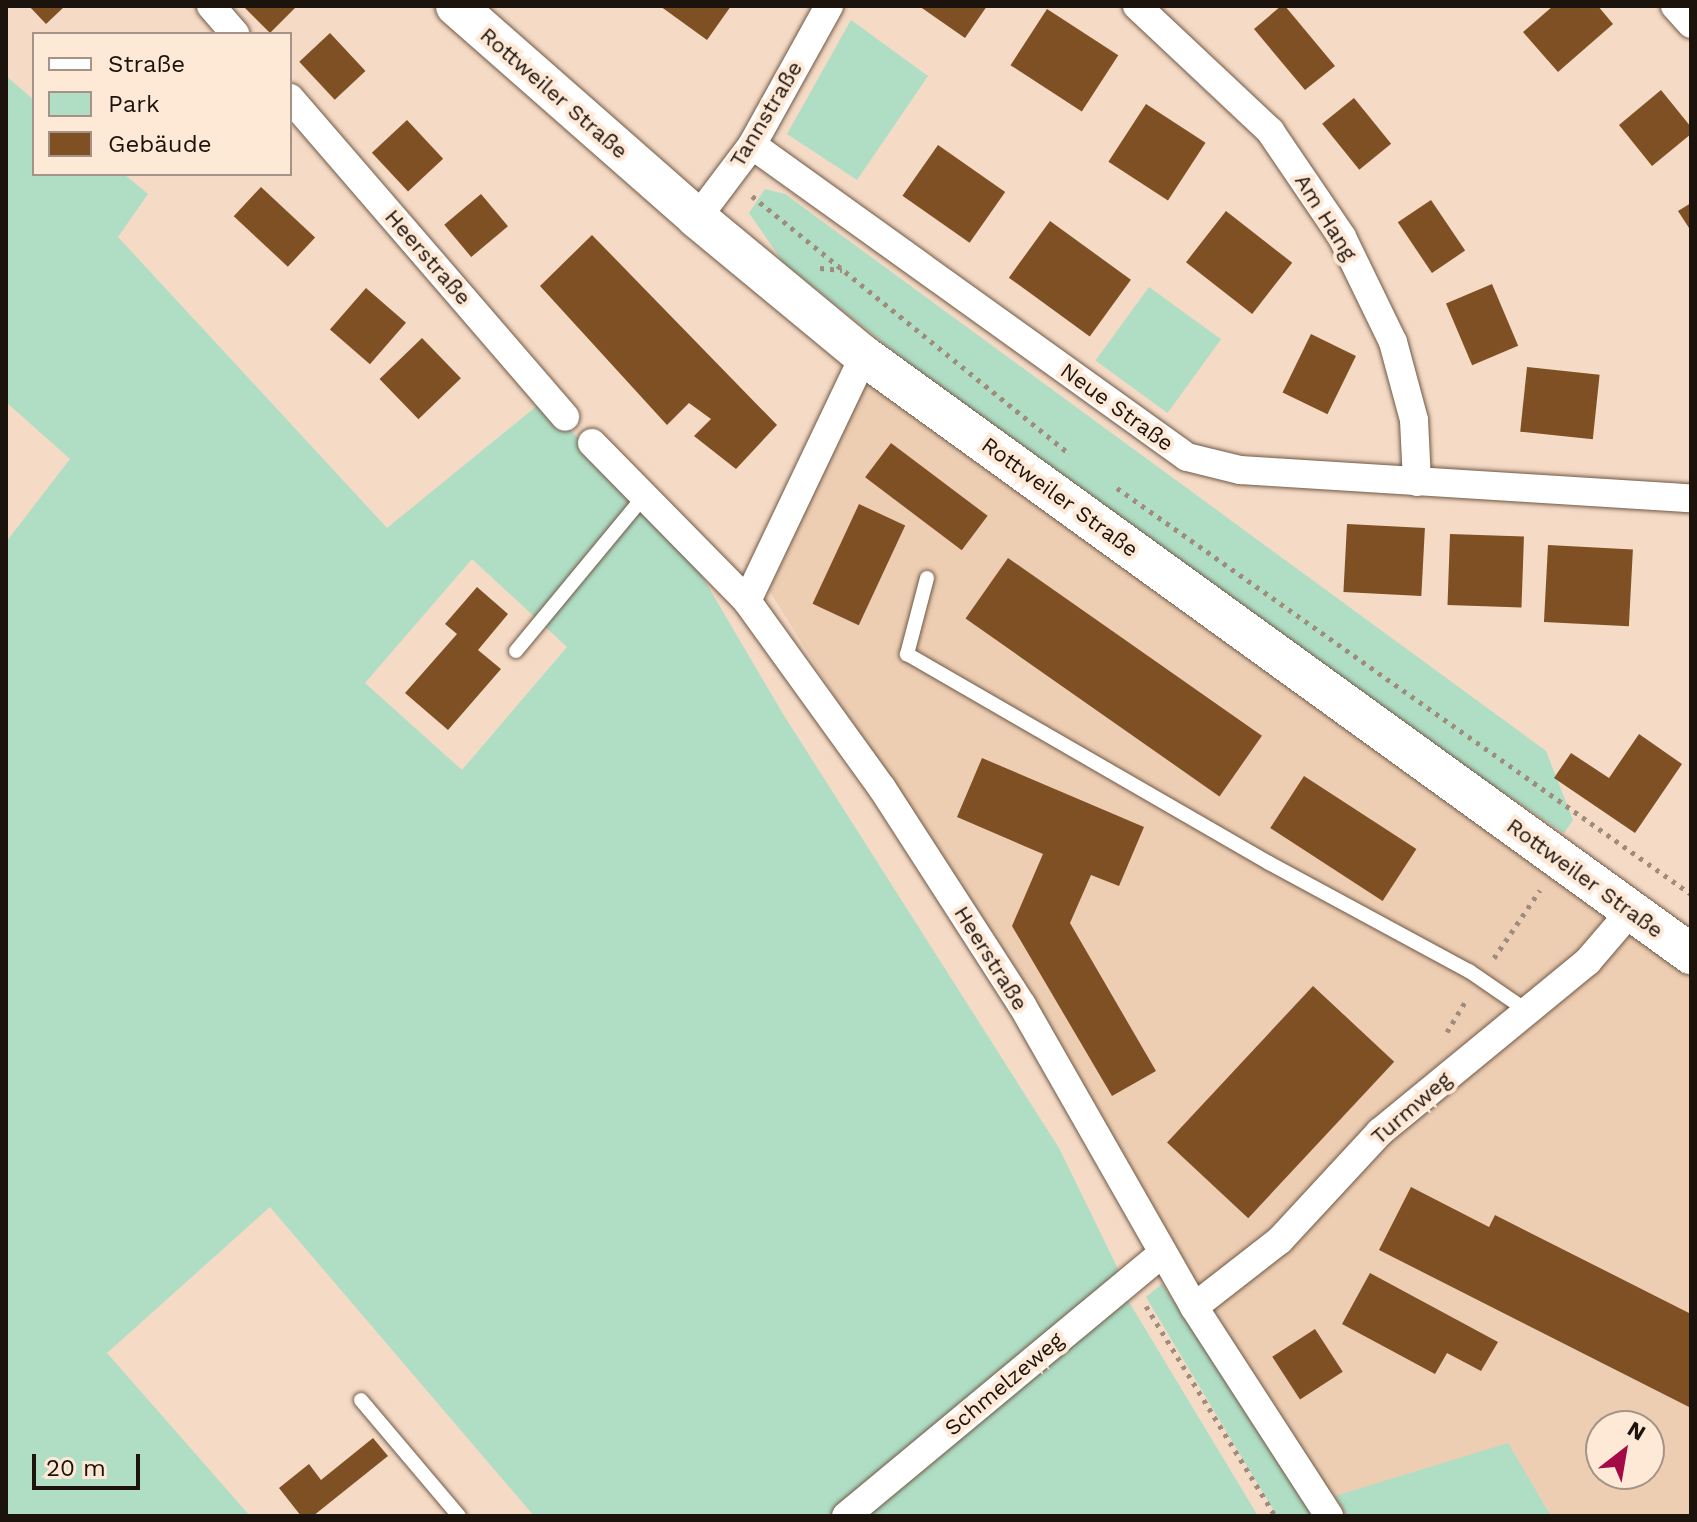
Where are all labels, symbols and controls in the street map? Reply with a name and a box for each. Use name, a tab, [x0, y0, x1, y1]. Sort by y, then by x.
street label: Rottweiler Straße	[475, 22, 633, 164]
legend	[32, 32, 292, 176]
text: Straße	[108, 50, 185, 78]
street label: Tannstraße	[724, 56, 808, 172]
text: Park	[108, 90, 160, 118]
text: Gebäude	[108, 130, 212, 158]
street label: Am Hang	[1289, 169, 1363, 265]
street label: Heerstraße	[379, 204, 477, 310]
street label: Neue Straße	[1055, 357, 1179, 457]
street label: Rottweiler Straße	[976, 431, 1144, 563]
street label: Rottweiler Straße	[1501, 812, 1669, 944]
street label: Heerstraße	[949, 901, 1033, 1015]
street label: Turmweg	[1365, 1066, 1457, 1150]
street label: Schmelzeweg	[939, 1327, 1069, 1441]
north arrow	[1585, 1410, 1665, 1490]
text: N	[1623, 1416, 1650, 1446]
scale bar	[36, 1438, 144, 1488]
text: 20 m	[46, 1454, 106, 1482]

